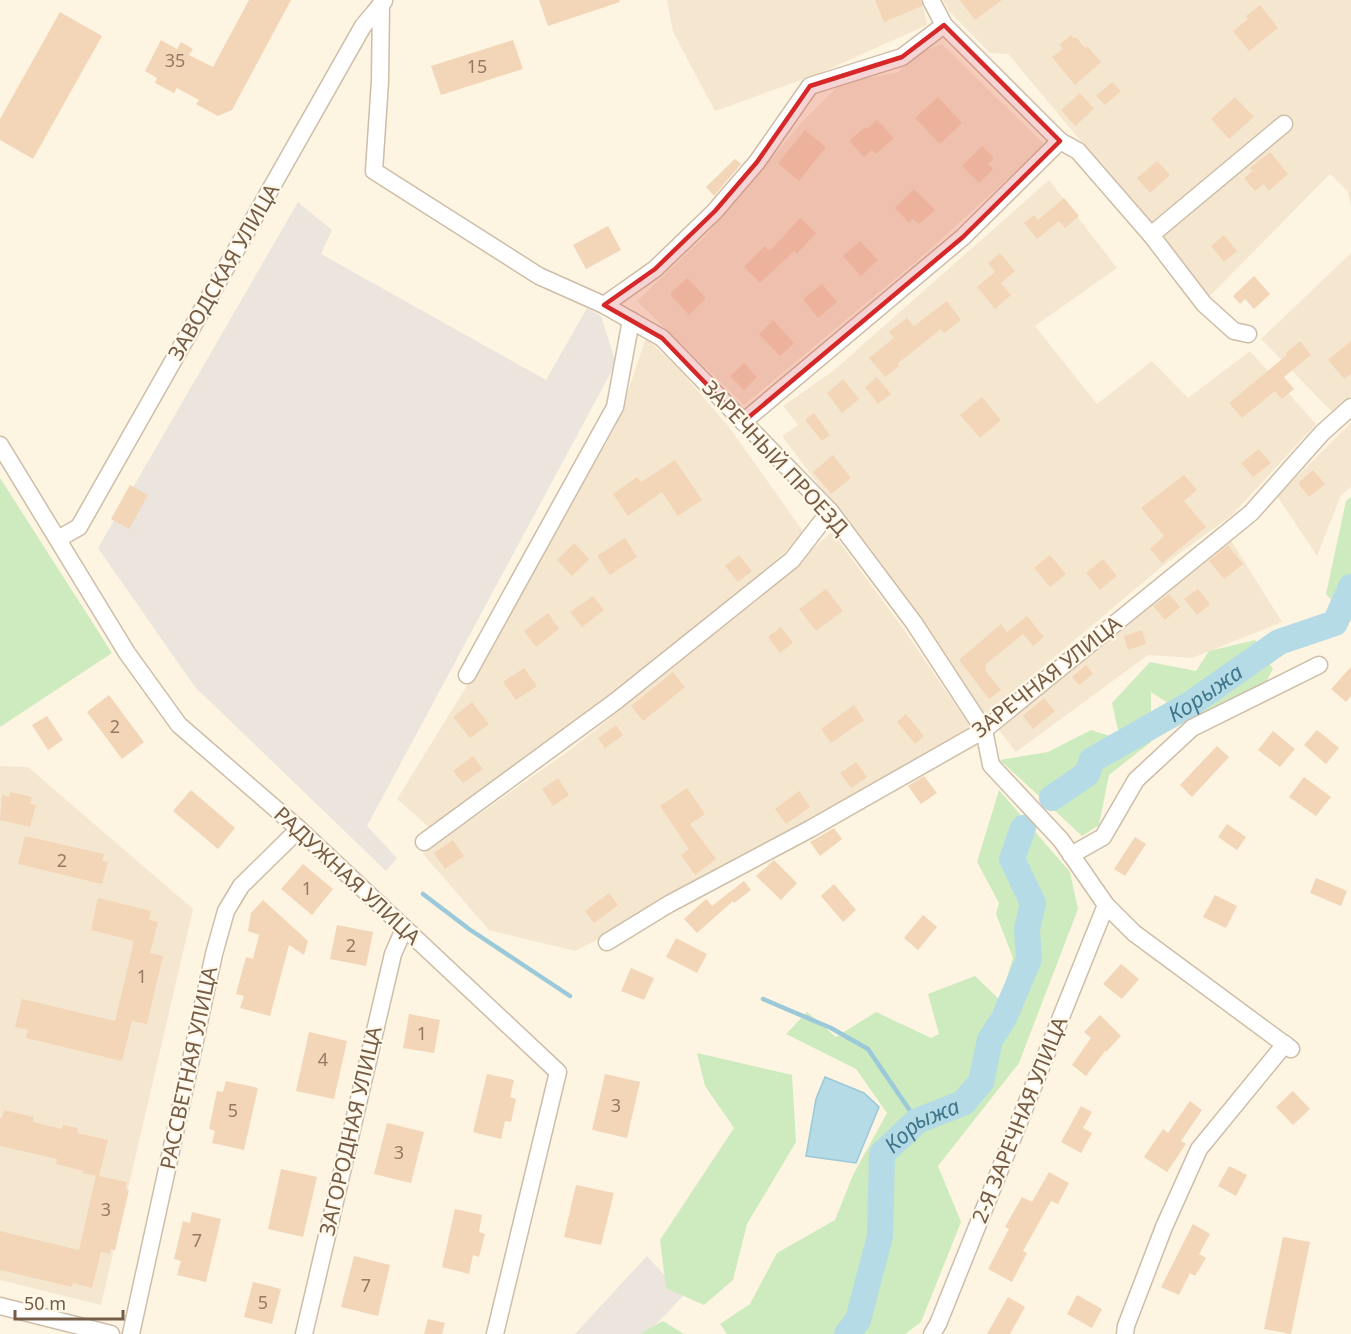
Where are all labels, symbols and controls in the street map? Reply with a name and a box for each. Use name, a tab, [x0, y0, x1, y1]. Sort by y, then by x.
house number: 35	[165, 48, 185, 72]
house number: 15	[467, 54, 487, 78]
street label: ЗАВОДСКАЯ УЛИЦА	[161, 178, 285, 365]
street label: ЗАРЕЧНЫЙ ПРОЕЗД	[697, 374, 855, 541]
street label: ЗАРЕЧНАЯ УЛИЦА	[966, 609, 1127, 743]
water label: Корыжа	[1162, 656, 1248, 728]
house number: 2	[110, 714, 120, 738]
street label: РАДУЖНАЯ УЛИЦА	[268, 800, 427, 951]
house number: 2	[57, 848, 67, 872]
house number: 1	[302, 876, 312, 900]
house number: 2	[346, 933, 356, 957]
street label: РАССВЕТНАЯ УЛИЦА	[153, 963, 223, 1172]
house number: 1	[137, 964, 147, 988]
street label: 2-Я ЗАРЕЧНАЯ УЛИЦА	[965, 1012, 1073, 1227]
house number: 1	[417, 1021, 427, 1045]
street label: ЗАГОРОДНАЯ УЛИЦА	[312, 1023, 388, 1238]
house number: 4	[318, 1047, 328, 1071]
water label: Корыжа	[877, 1090, 964, 1159]
house number: 3	[611, 1093, 621, 1117]
house number: 5	[228, 1098, 238, 1122]
house number: 3	[394, 1140, 404, 1164]
house number: 3	[101, 1197, 111, 1221]
house number: 7	[192, 1228, 202, 1252]
house number: 7	[361, 1273, 371, 1297]
scale bar	[15, 1283, 123, 1321]
house number: 5	[258, 1290, 268, 1314]
text: 50 m	[24, 1291, 66, 1315]

